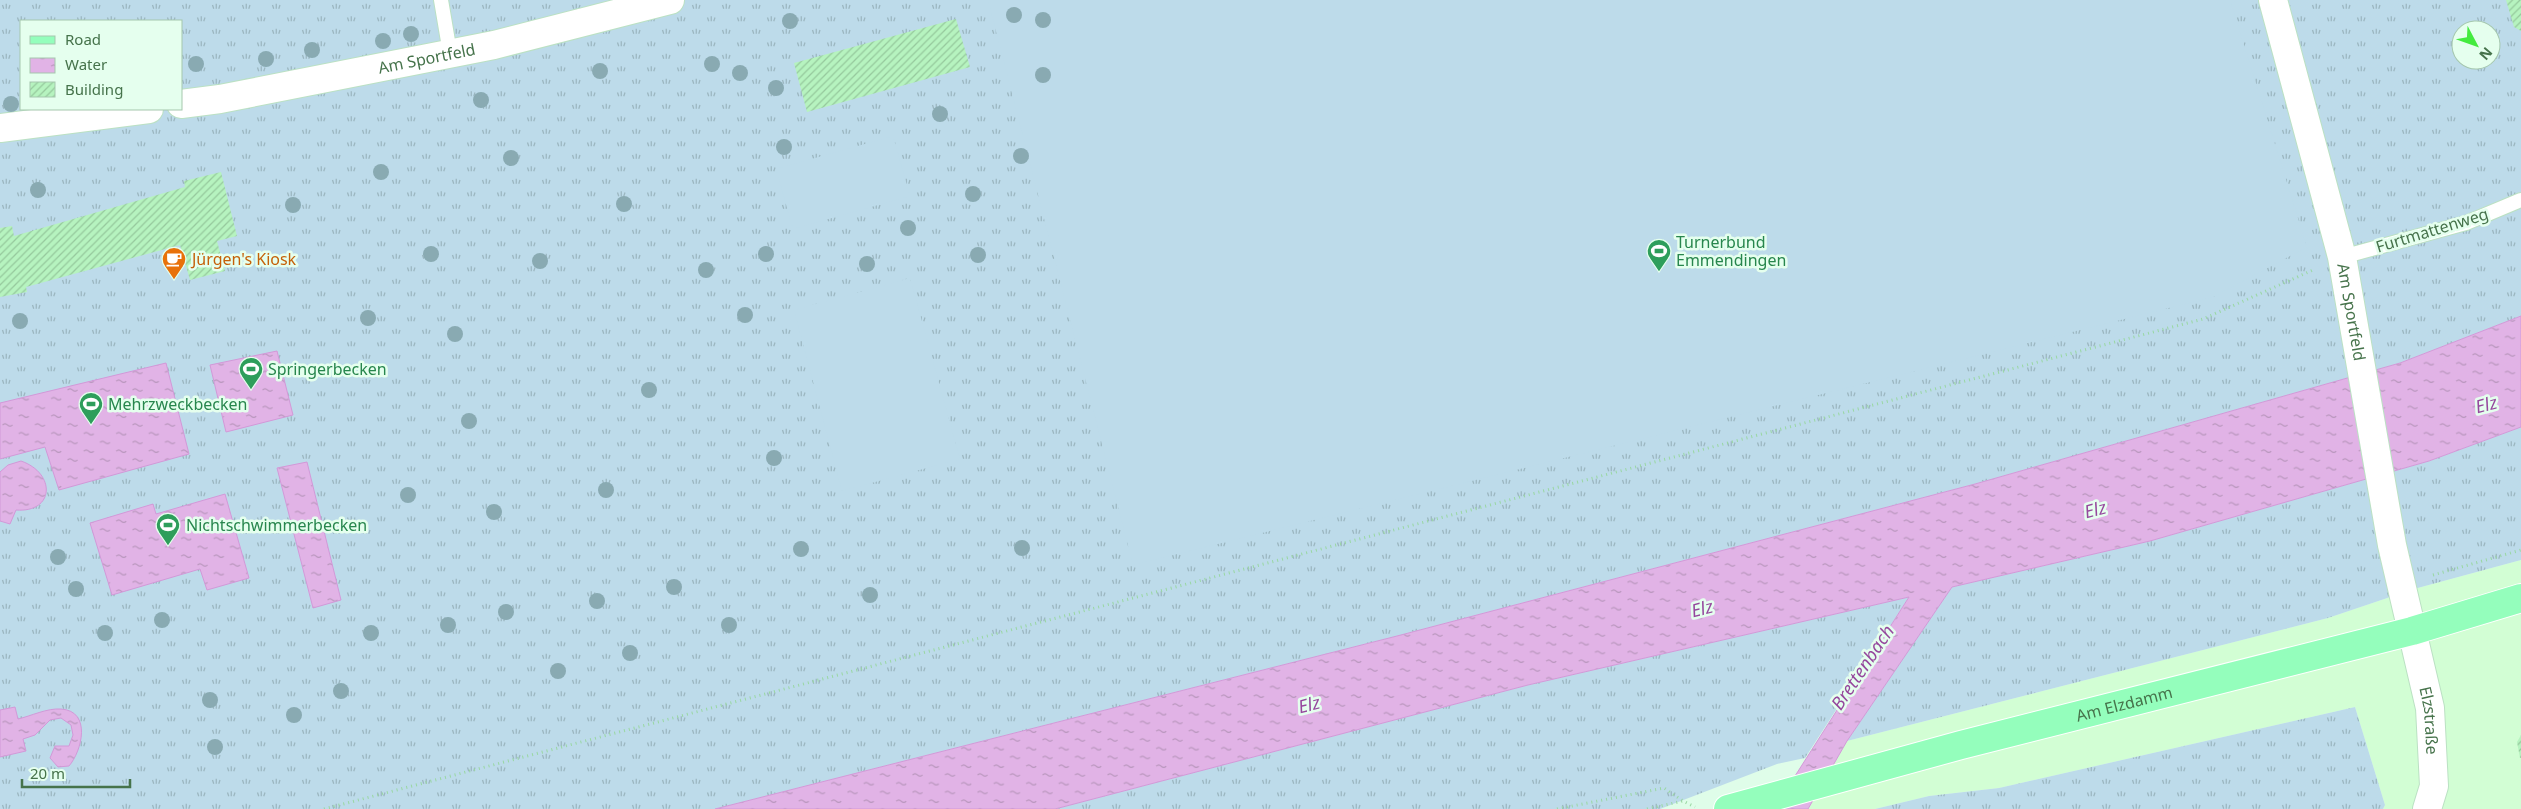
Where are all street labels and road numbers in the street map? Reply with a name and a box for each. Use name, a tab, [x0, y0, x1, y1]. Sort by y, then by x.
street label: Am Sportfeld	[376, 38, 477, 79]
street label: Furtmattenweg	[2373, 202, 2491, 258]
street label: Am Sportfeld	[2332, 262, 2371, 363]
street label: Am Elzdamm	[2074, 681, 2175, 726]
street label: Elzstraße	[2414, 684, 2443, 755]

